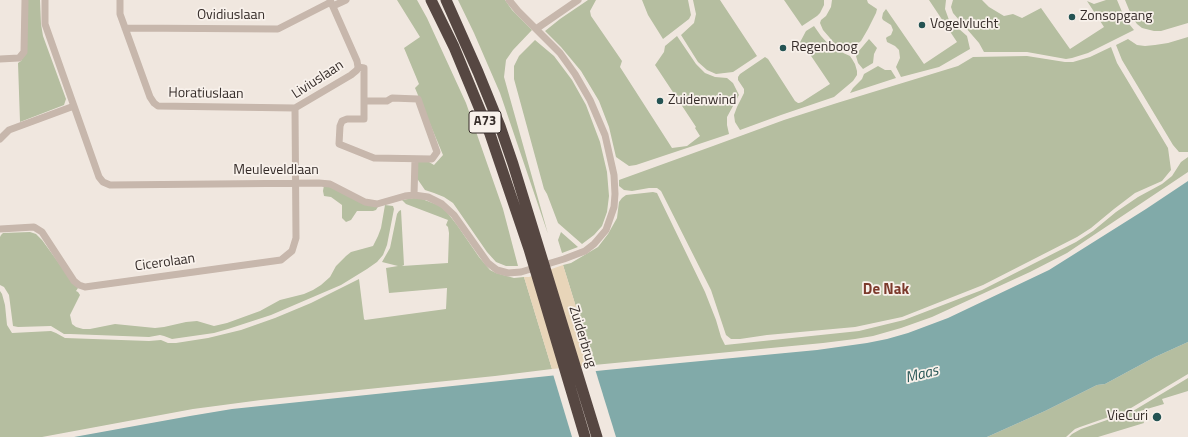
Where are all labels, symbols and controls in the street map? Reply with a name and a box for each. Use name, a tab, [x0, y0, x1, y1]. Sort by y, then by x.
street label: Ovidiuslaan	[197, 8, 265, 24]
place label: Zonsopgang	[1080, 9, 1152, 25]
marker: Zonsopgang	[1067, 12, 1077, 22]
place label: Vogelvlucht	[930, 17, 998, 33]
marker: Vogelvlucht	[917, 20, 927, 30]
place label: Regenboog	[791, 40, 858, 56]
marker: Regenboog	[778, 43, 788, 53]
street label: Liviuslaan	[289, 57, 347, 103]
street label: Horatiuslaan	[168, 85, 244, 103]
place label: Zuidenwind	[668, 93, 736, 109]
marker: Zuidenwind	[655, 96, 665, 106]
road number: A73	[469, 111, 501, 133]
street label: Meuleveldlaan	[233, 163, 319, 179]
street label: Cicerolaan	[134, 250, 196, 276]
district label: De Nak	[863, 281, 909, 299]
street label: Zuiderbrug	[565, 304, 599, 370]
water label: Maas	[904, 362, 940, 388]
place label: VieCuri	[1107, 409, 1148, 425]
marker: VieCuri	[1151, 411, 1163, 423]

